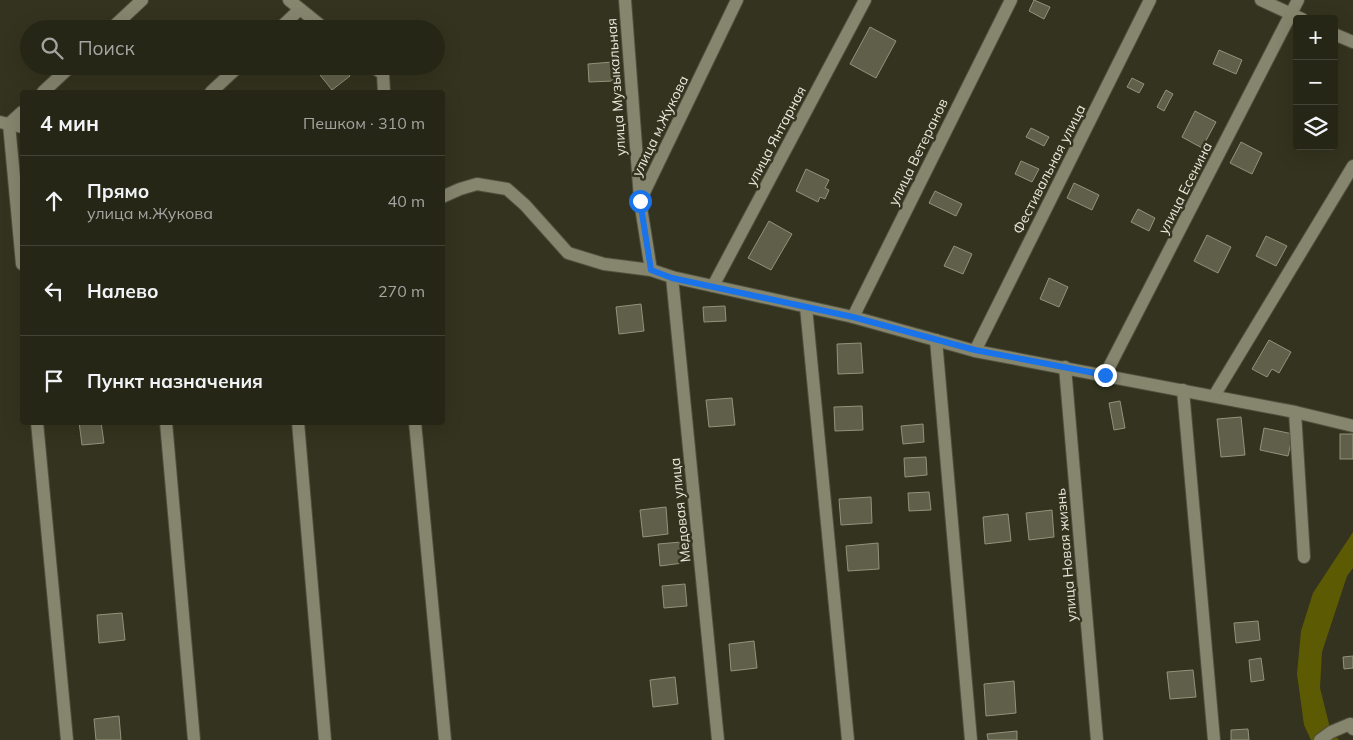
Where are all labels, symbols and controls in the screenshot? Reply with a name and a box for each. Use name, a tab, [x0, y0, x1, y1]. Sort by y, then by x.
map controls	[1293, 15, 1338, 150]
button: +	[1293, 15, 1338, 60]
street label: улица Музыкальная	[602, 17, 630, 157]
search box	[20, 20, 445, 75]
icon: search	[38, 34, 66, 62]
text: Поиск	[78, 36, 135, 60]
button: −	[1293, 60, 1338, 105]
street label: улица м.Жукова	[628, 72, 692, 180]
street label: улица Янтарная	[742, 83, 810, 189]
street label: улица Ветеранов	[884, 95, 952, 209]
street label: Фестивальная улица	[1009, 101, 1089, 237]
button: layers	[1293, 105, 1338, 150]
text: 4 мин	[40, 110, 99, 136]
text: Пешком · 310 m	[303, 113, 425, 133]
street label: улица Есенина	[1154, 139, 1216, 237]
text: Прямо	[87, 179, 149, 203]
icon: ahead	[40, 187, 68, 215]
route start	[629, 190, 652, 213]
text: 40 m	[388, 191, 425, 211]
text: улица м.Жукова	[87, 203, 213, 223]
icon: left	[40, 277, 68, 305]
text: Налево	[87, 279, 159, 303]
text: 270 m	[378, 281, 425, 301]
route end	[1094, 364, 1117, 387]
icon: arrive	[40, 367, 68, 395]
text: Пункт назначения	[87, 369, 263, 393]
street label: Медовая улица	[666, 457, 694, 563]
street label: улица Новая жизнь	[1051, 487, 1081, 622]

